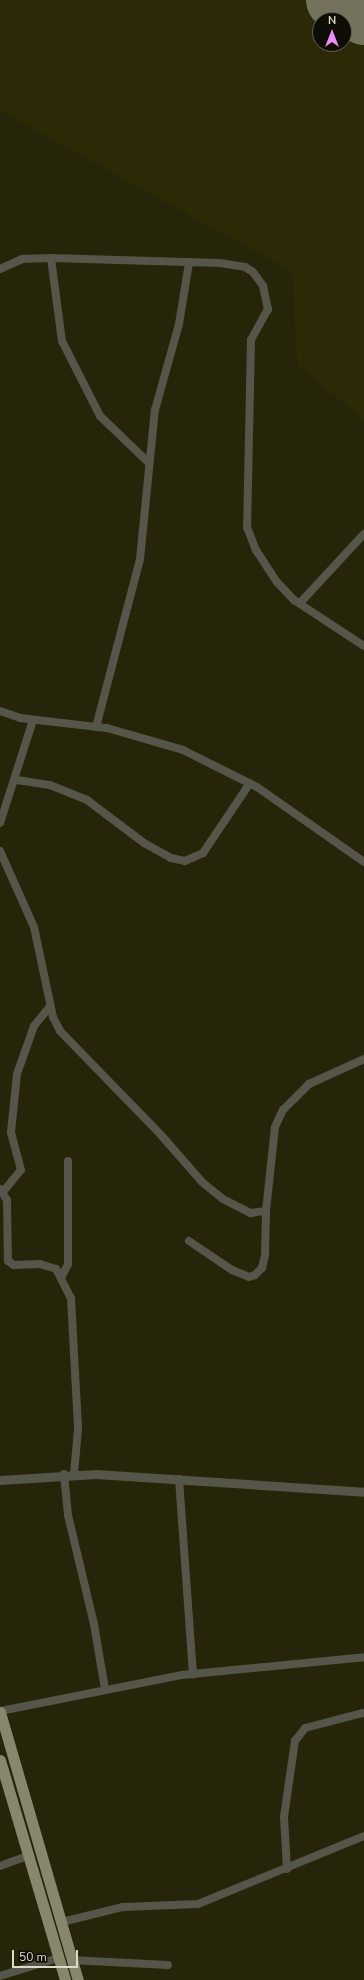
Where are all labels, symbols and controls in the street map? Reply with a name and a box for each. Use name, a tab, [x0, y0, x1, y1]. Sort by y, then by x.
north arrow	[312, 12, 352, 52]
text: N	[328, 13, 336, 28]
scale bar	[14, 1942, 80, 1968]
text: 50 m	[19, 1949, 47, 1965]

